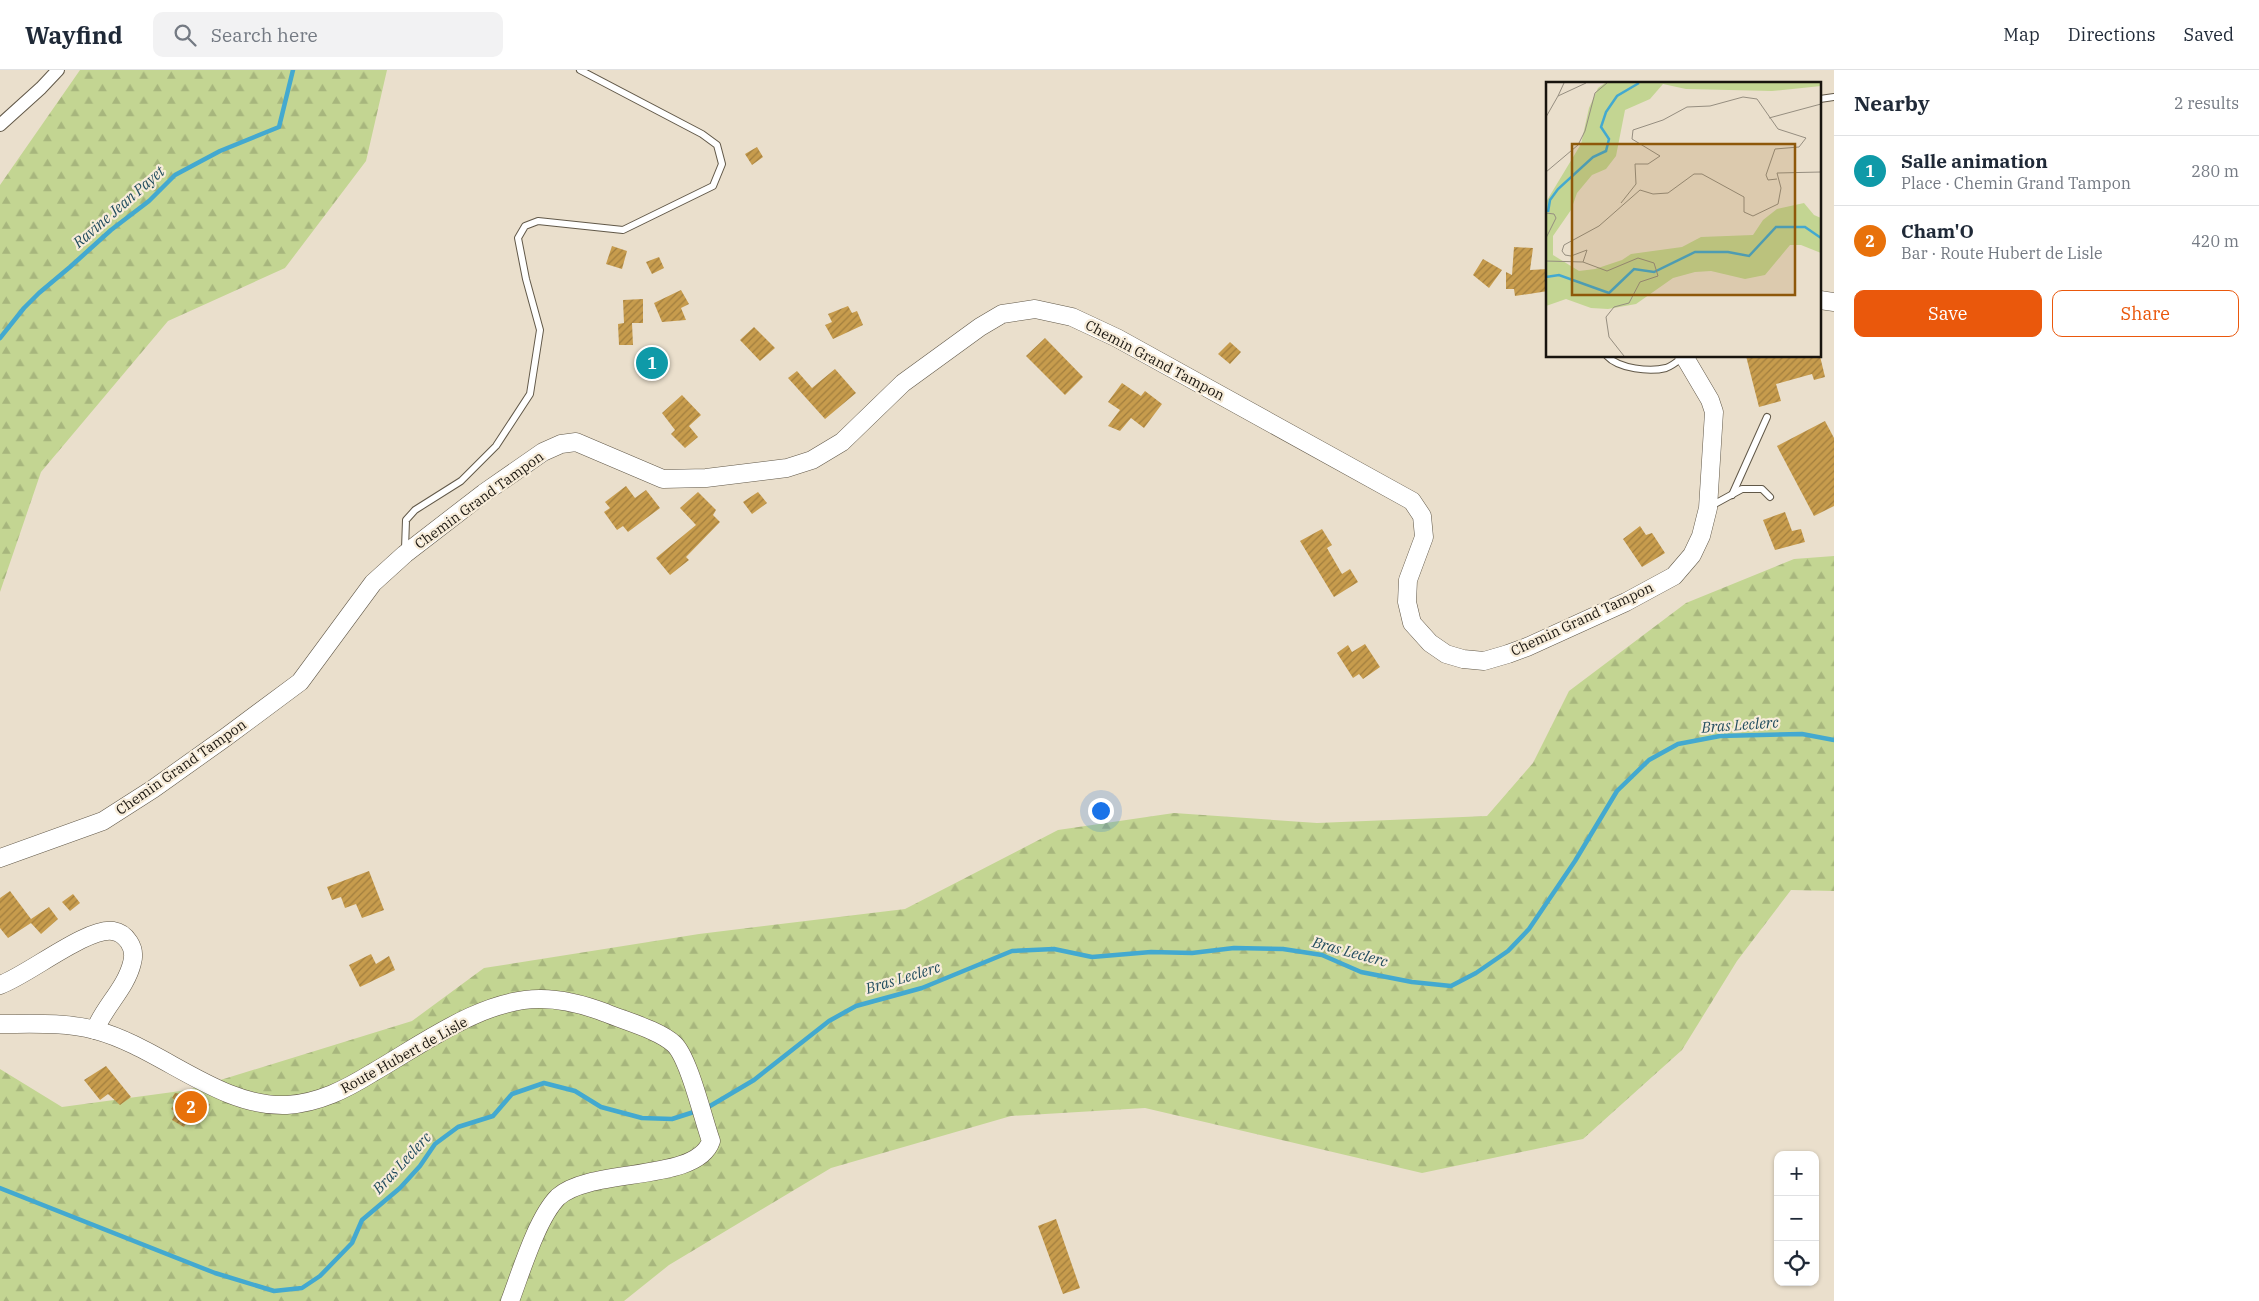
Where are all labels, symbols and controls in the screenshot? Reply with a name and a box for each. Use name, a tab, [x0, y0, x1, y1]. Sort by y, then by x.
search box	[153, 12, 503, 57]
text: Wayfind	[25, 19, 123, 51]
icon: search	[171, 21, 199, 49]
text: Search here	[211, 23, 318, 47]
text: Map	[2003, 23, 2040, 46]
text: Directions	[2068, 23, 2156, 46]
text: Saved	[2184, 23, 2234, 46]
inset map	[1546, 82, 1822, 358]
text: Nearby	[1854, 89, 1930, 117]
text: 2 results	[2174, 93, 2239, 113]
text: Salle animation	[1901, 149, 2048, 173]
water label: Ravine Jean Payet	[68, 161, 169, 252]
text: 1	[1865, 161, 1875, 181]
text: 280 m	[2191, 161, 2239, 181]
text: Place · Chemin Grand Tampon	[1901, 173, 2131, 193]
text: Cham'O	[1901, 219, 1974, 243]
text: 2	[1865, 231, 1875, 251]
text: 420 m	[2191, 231, 2239, 251]
text: Bar · Route Hubert de Lisle	[1901, 243, 2103, 263]
button: Save	[1854, 290, 2042, 337]
button: Share	[2052, 290, 2239, 337]
street label: Chemin Grand Tampon	[1082, 316, 1228, 404]
pin: 1	[636, 344, 668, 382]
street label: Chemin Grand Tampon	[411, 447, 547, 553]
street label: Chemin Grand Tampon	[1508, 578, 1656, 660]
water label: Bras Leclerc	[1700, 712, 1780, 737]
street label: Chemin Grand Tampon	[112, 715, 250, 819]
your location	[1088, 798, 1114, 824]
water label: Bras Leclerc	[1309, 932, 1390, 971]
water label: Bras Leclerc	[862, 957, 943, 998]
street label: Route Hubert de Lisle	[337, 1013, 471, 1097]
pin: 2	[175, 1088, 207, 1126]
water label: Bras Leclerc	[368, 1128, 435, 1198]
map controls	[1774, 1151, 1819, 1286]
button: +	[1774, 1151, 1819, 1196]
button: −	[1774, 1196, 1819, 1241]
button: locate	[1774, 1241, 1819, 1286]

